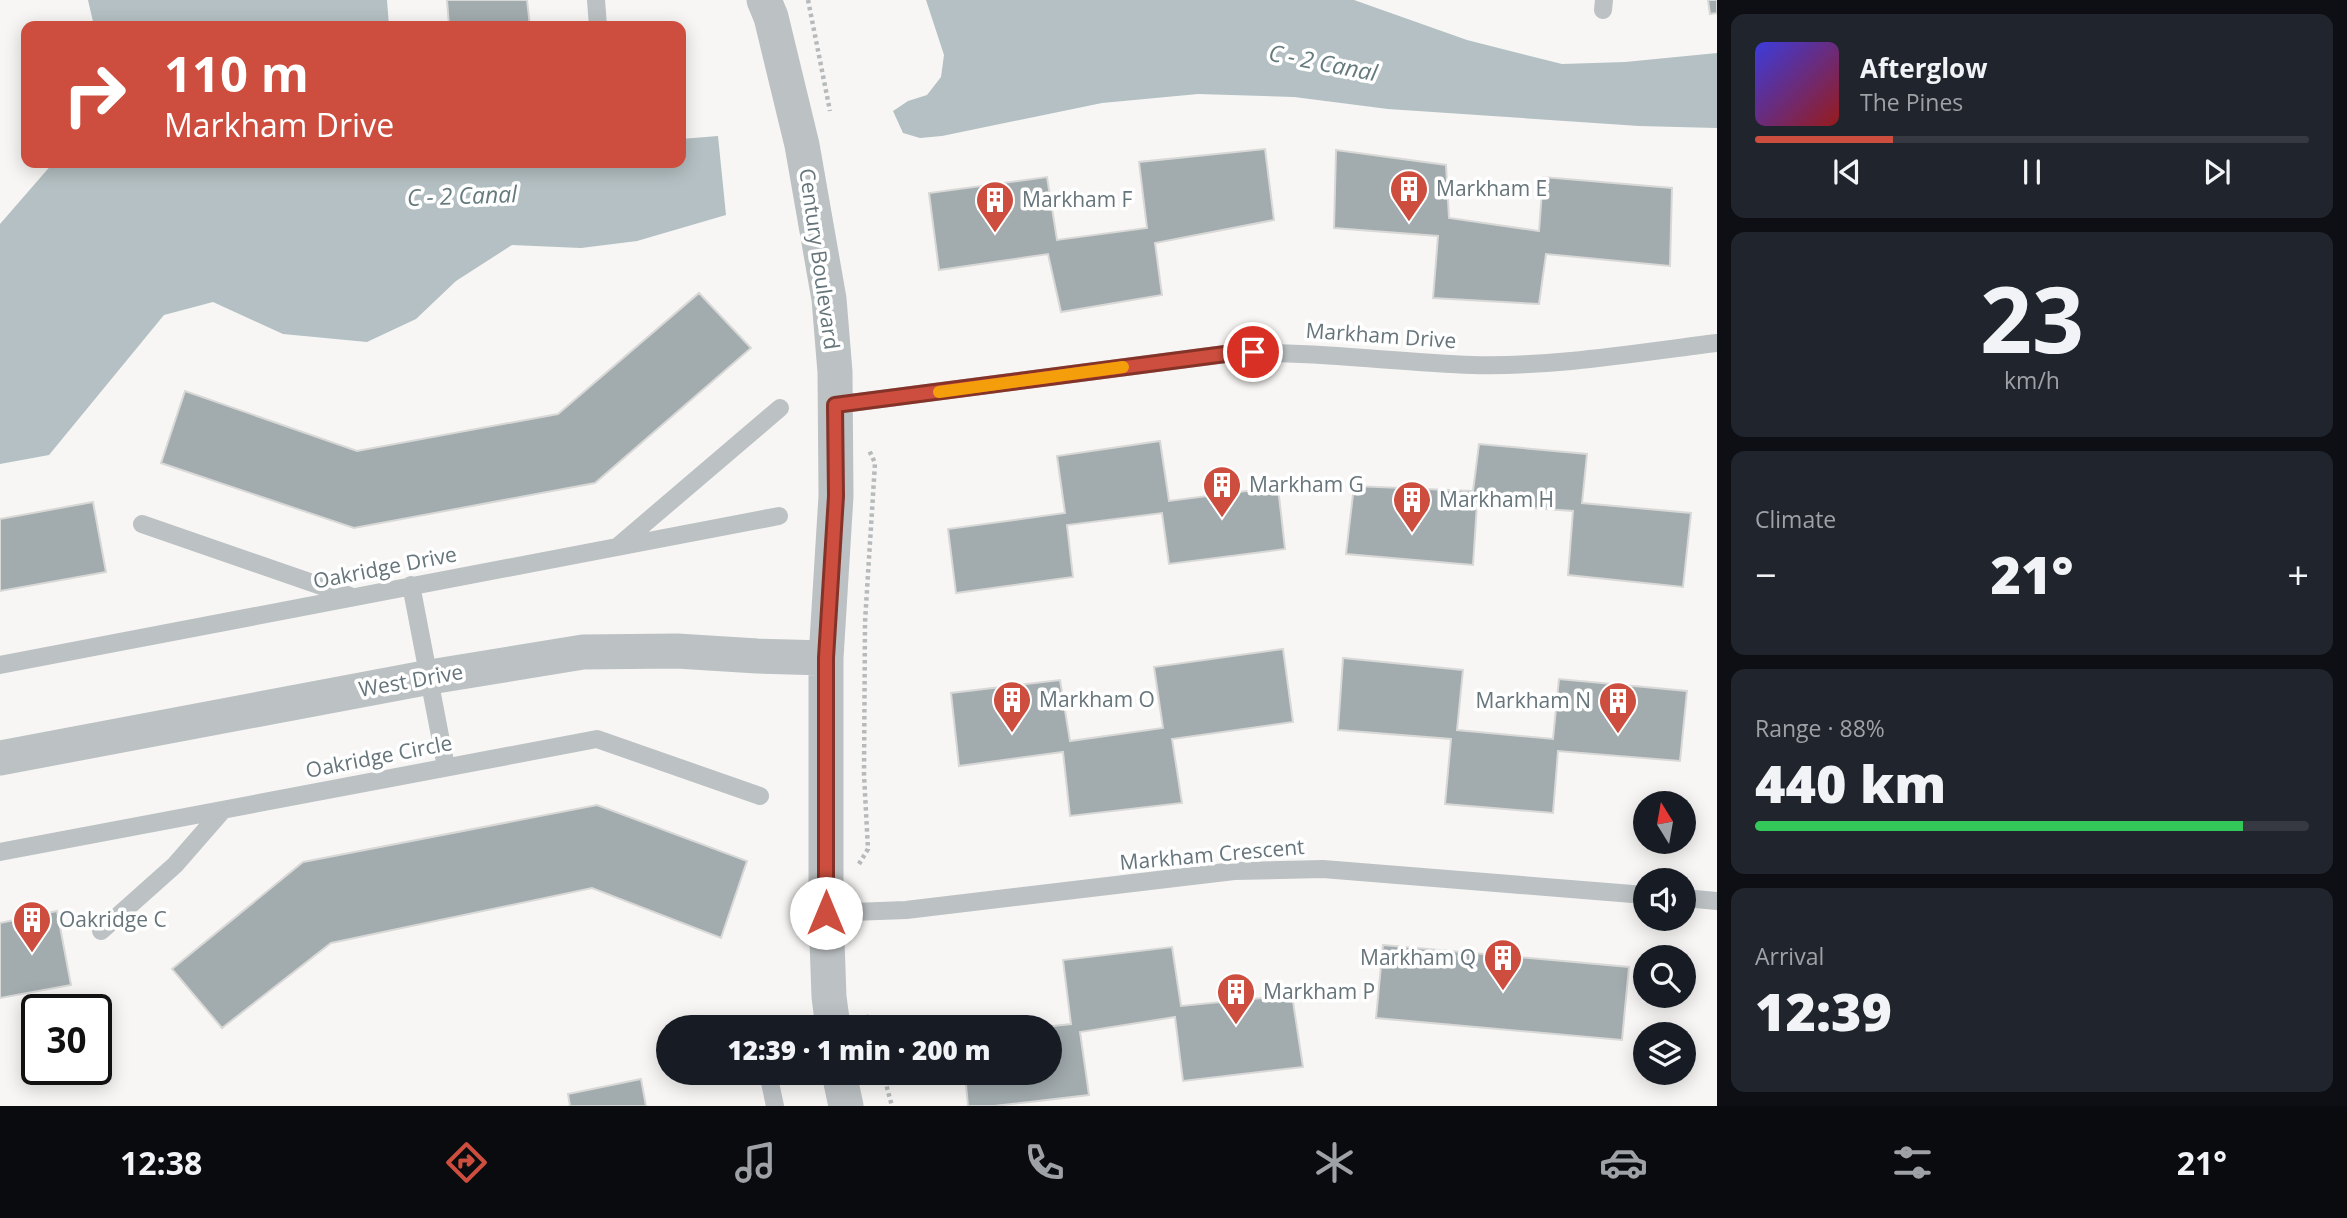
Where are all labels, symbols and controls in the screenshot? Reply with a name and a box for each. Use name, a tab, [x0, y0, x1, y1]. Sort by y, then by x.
water label: C - 2 Canal	[1266, 36, 1381, 88]
text: 110 m	[164, 40, 309, 106]
icon: right	[49, 49, 140, 140]
text: Afterglow	[1860, 50, 1987, 86]
text: The Pines	[1860, 86, 1963, 118]
text: Markham Drive	[164, 103, 394, 146]
icon: previous	[1828, 153, 1866, 191]
icon: pause	[2013, 153, 2051, 191]
icon: next	[2198, 153, 2236, 191]
street label: Century Boulevard	[793, 167, 847, 351]
building icon: Markham E	[1388, 168, 1430, 223]
place label: Markham E	[1436, 174, 1547, 202]
water label: C - 2 Canal	[406, 177, 519, 213]
building icon: Markham F	[974, 179, 1016, 234]
place label: Markham F	[1022, 185, 1133, 213]
text: 23	[1980, 256, 2084, 380]
street label: Markham Drive	[1305, 316, 1457, 354]
pin	[1223, 322, 1283, 382]
icon: arrive	[1234, 333, 1272, 371]
text: km/h	[2004, 364, 2060, 396]
building icon: Markham G	[1201, 464, 1243, 519]
place label: Markham G	[1249, 470, 1364, 498]
building icon: Markham H	[1391, 479, 1433, 534]
place label: Markham H	[1439, 485, 1554, 513]
text: Climate	[1755, 503, 1836, 535]
text: 21°	[1991, 538, 2073, 609]
street label: Oakridge Drive	[311, 539, 459, 595]
text: −	[1755, 548, 1777, 600]
text: +	[2287, 548, 2309, 600]
street label: West Drive	[356, 657, 465, 703]
building icon: Markham O	[991, 679, 1033, 734]
building icon: Markham N	[1597, 680, 1639, 735]
place label: Markham O	[1039, 685, 1155, 713]
place label: Markham N	[1476, 686, 1591, 714]
text: Range · 88%	[1755, 712, 1885, 744]
street label: Oakridge Circle	[303, 728, 454, 784]
text: 440 km	[1755, 747, 1946, 818]
north arrow	[1633, 791, 1696, 854]
map controls	[1633, 791, 1696, 1085]
street label: Markham Crescent	[1118, 832, 1306, 876]
button: sound	[1633, 868, 1696, 931]
position arrow	[789, 876, 863, 950]
building icon: Oakridge C	[11, 899, 53, 954]
place label: Oakridge C	[59, 905, 167, 933]
building icon: Markham Q	[1482, 937, 1524, 992]
text: Arrival	[1755, 940, 1824, 972]
place label: Markham Q	[1360, 943, 1476, 971]
button: search	[1633, 945, 1696, 1008]
building icon: Markham P	[1215, 971, 1257, 1026]
text: 12:39	[1755, 975, 1892, 1046]
place label: Markham P	[1263, 977, 1375, 1005]
speed limit sign: 30	[21, 994, 112, 1085]
button: layers	[1633, 1022, 1696, 1085]
text: 12:39 · 1 min · 200 m	[728, 1032, 990, 1068]
icon: directions	[442, 1138, 491, 1187]
icon: music	[731, 1138, 780, 1187]
icon: phone	[1020, 1138, 1069, 1187]
icon: climate	[1310, 1138, 1359, 1187]
icon: car	[1599, 1138, 1648, 1187]
icon: filters	[1888, 1138, 1937, 1187]
text: 12:38	[120, 1141, 202, 1184]
text: 21°	[2177, 1141, 2227, 1184]

